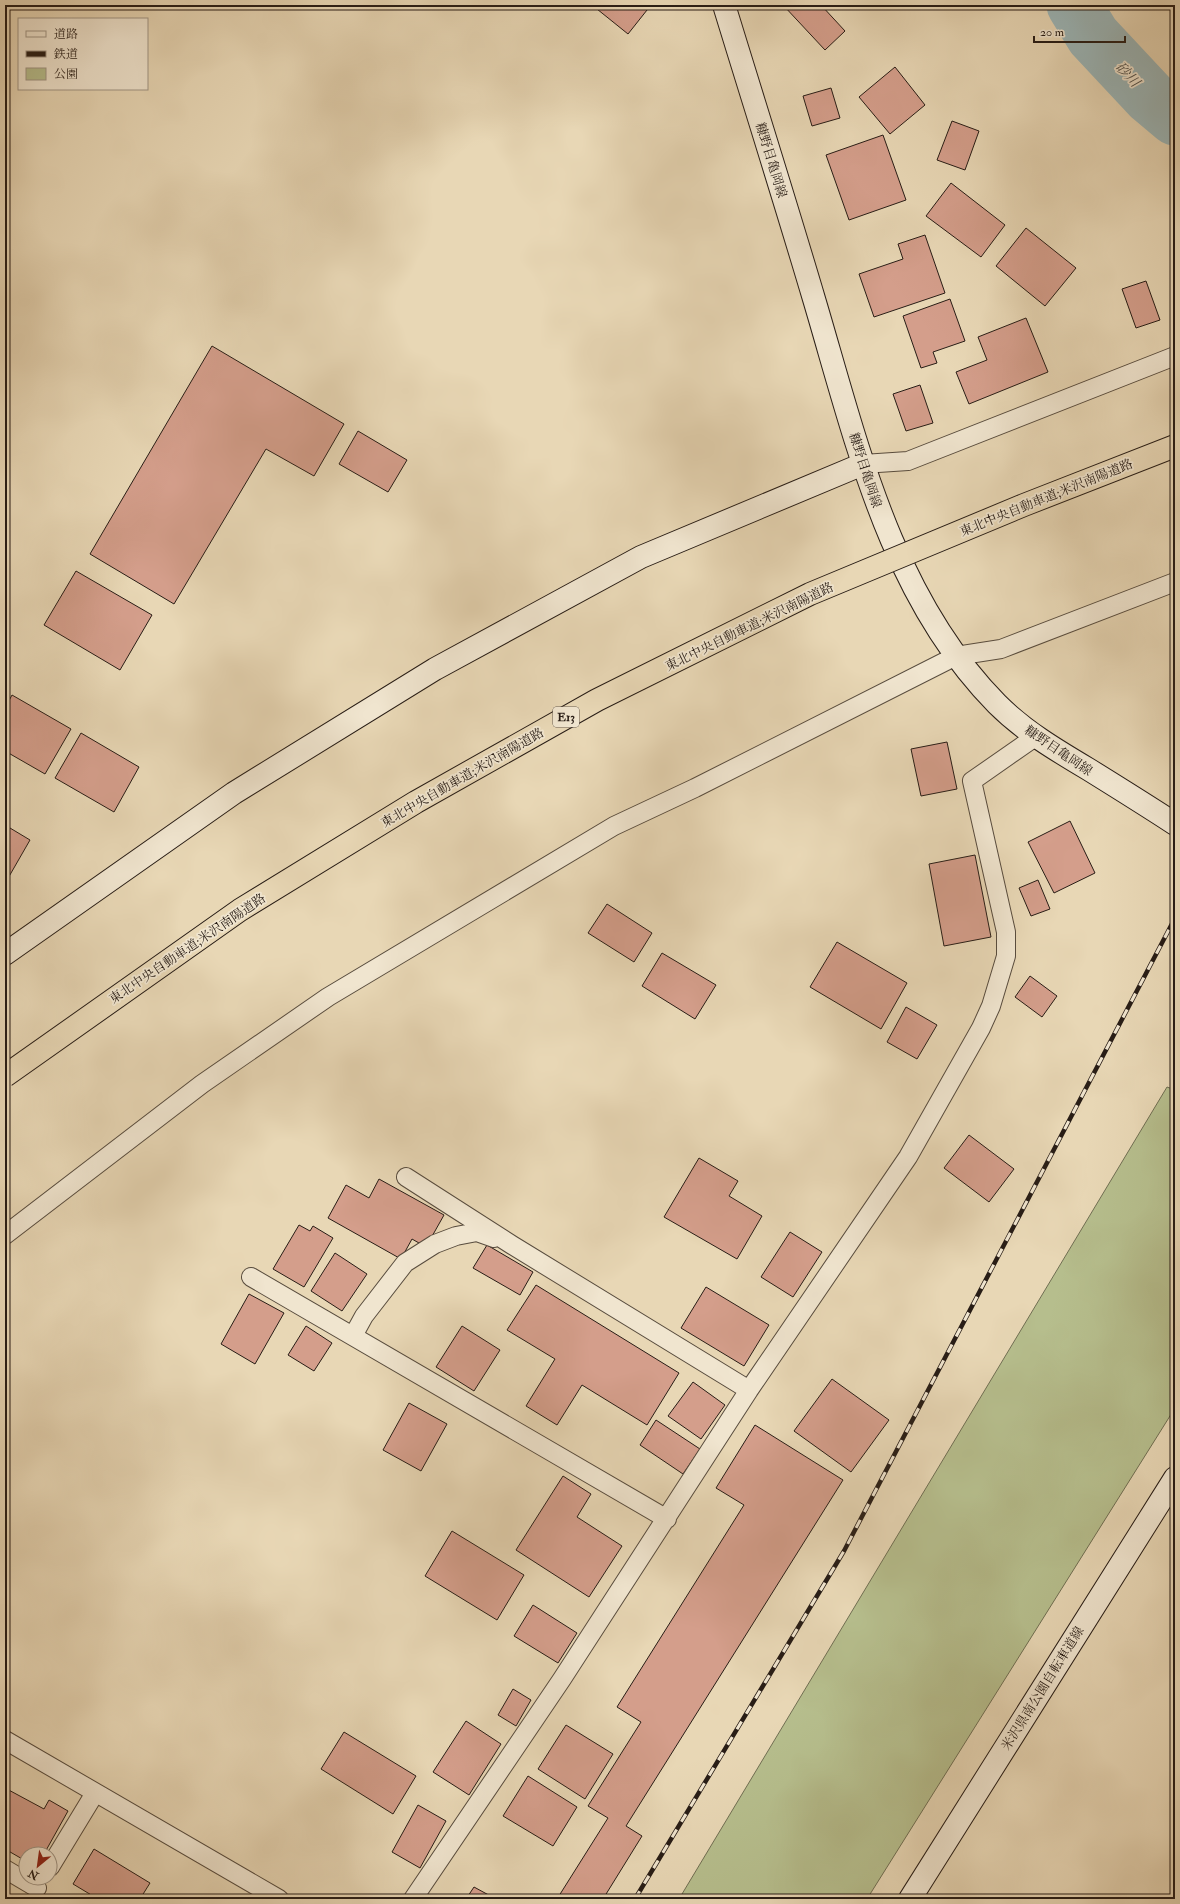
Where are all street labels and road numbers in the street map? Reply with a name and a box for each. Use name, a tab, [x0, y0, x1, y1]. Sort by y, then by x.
street label: 糠野目亀岡線	[752, 121, 790, 200]
street label: 糠野目亀岡線	[845, 431, 885, 510]
street label: 東北中央自動車道;米沢南陽道路	[957, 456, 1135, 540]
street label: 東北中央自動車道;米沢南陽道路	[663, 579, 836, 675]
road number: E13	[553, 707, 579, 727]
street label: 糠野目亀岡線	[1022, 722, 1095, 779]
street label: 東北中央自動車道;米沢南陽道路	[378, 725, 547, 831]
street label: 東北中央自動車道;米沢南陽道路	[106, 890, 269, 1007]
street label: 米沢県南公園自転車道線	[998, 1624, 1088, 1753]

